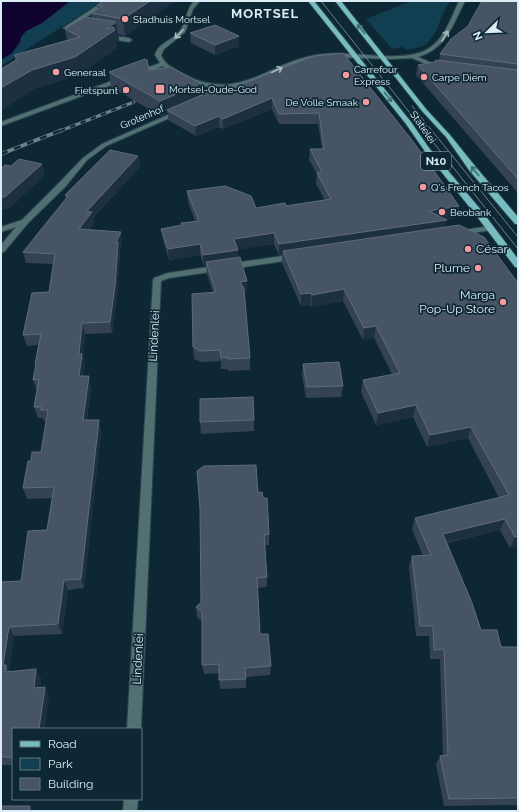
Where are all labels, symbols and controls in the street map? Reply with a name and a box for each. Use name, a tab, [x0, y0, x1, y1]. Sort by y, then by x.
district label: MORTSEL	[231, 6, 299, 21]
north arrow	[467, 12, 507, 52]
marker: Stadhuis Mortsel	[120, 14, 130, 24]
place label: Stadhuis Mortsel	[133, 14, 211, 25]
one-way arrow	[356, 23, 365, 34]
one-way arrow	[174, 29, 184, 39]
text: N	[471, 29, 486, 42]
one-way arrow	[441, 31, 449, 42]
place label: Carrefour Express	[354, 64, 398, 87]
one-way arrow	[270, 66, 282, 73]
marker: Generaal	[51, 67, 61, 77]
place label: Generaal	[64, 67, 106, 78]
marker: Carrefour Express	[341, 70, 351, 80]
marker: Carpe Diem	[419, 72, 429, 82]
place label: Carpe Diem	[432, 72, 487, 83]
marker: Mortsel-Oude-God	[154, 83, 166, 95]
place label: Mortsel-Oude-God	[169, 84, 257, 95]
place label: Fietspunt	[75, 85, 119, 96]
marker: Fietspunt	[121, 85, 131, 95]
one-way arrow	[384, 92, 393, 103]
place label: De Volle Smaak	[285, 97, 359, 108]
marker: De Volle Smaak	[361, 97, 371, 107]
street label: Grotenhof	[119, 103, 166, 131]
street label: Statielei	[408, 109, 438, 145]
road number: N10	[421, 152, 451, 170]
one-way arrow	[470, 166, 479, 177]
marker: Q's French Tacos	[418, 182, 428, 192]
place label: Q's French Tacos	[431, 182, 509, 193]
marker: Beobank	[437, 207, 447, 217]
place label: Beobank	[450, 207, 492, 218]
place label: César	[476, 242, 509, 256]
marker: César	[463, 244, 473, 254]
place label: Plume	[434, 261, 470, 275]
marker: Plume	[473, 263, 483, 273]
place label: Marga Pop-Up Store	[419, 288, 495, 316]
marker: Marga Pop-Up Store	[498, 297, 508, 307]
street label: Lindenlei	[146, 310, 162, 362]
street label: Lindenlei	[130, 633, 146, 685]
legend	[12, 728, 142, 800]
text: Road	[48, 737, 77, 751]
text: Park	[48, 757, 73, 771]
text: Building	[48, 777, 94, 791]

